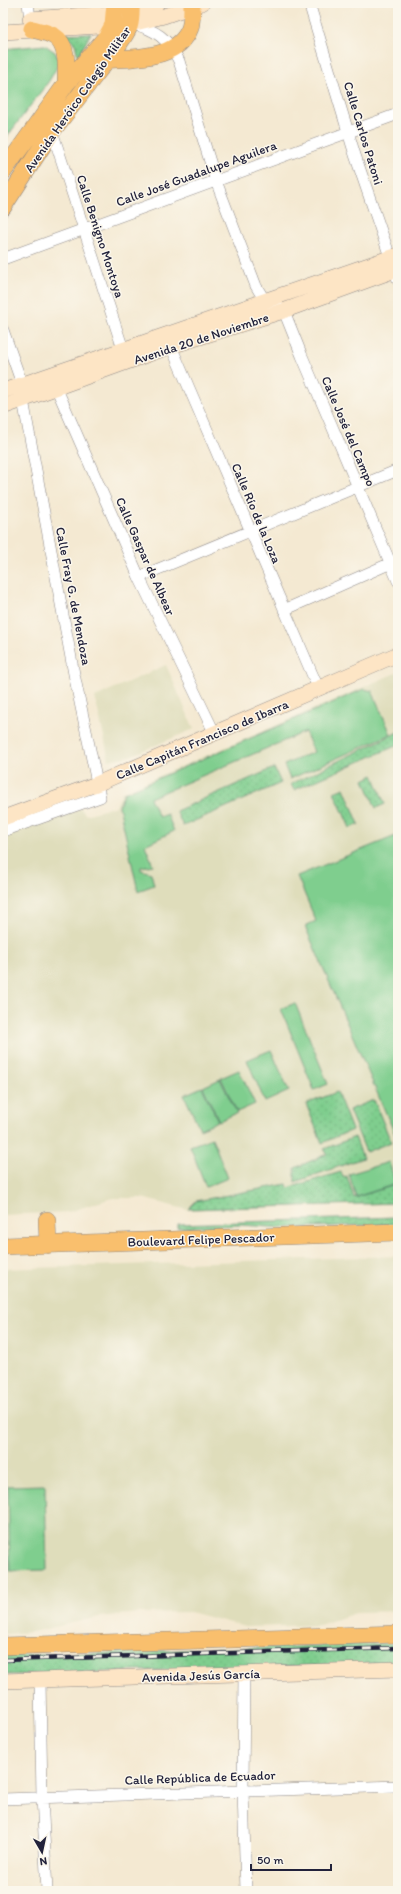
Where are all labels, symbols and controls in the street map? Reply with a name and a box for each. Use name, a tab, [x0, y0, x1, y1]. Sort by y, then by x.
street label: Avenida Heróico Colegio Militar	[21, 23, 134, 175]
street label: Calle Carlos Patoni	[341, 80, 386, 186]
street label: Calle José Guadalupe Aguilera	[114, 137, 279, 210]
street label: Calle Benigno Montoya	[74, 173, 128, 300]
street label: Avenida 20 de Noviembre	[132, 310, 271, 367]
street label: Calle José del Campo	[319, 374, 379, 489]
street label: Calle Río de la Loza	[229, 461, 285, 566]
street label: Calle Gaspar de Albear	[113, 495, 179, 618]
street label: Calle Fray G. de Mendoza	[53, 526, 94, 667]
street label: Calle Capitán Francisco de Ibarra	[114, 696, 291, 783]
street label: Boulevard Felipe Pescador	[127, 1229, 276, 1250]
street label: Avenida Jesús García	[142, 1666, 261, 1685]
street label: Calle República de Ecuador	[124, 1767, 277, 1788]
north arrow	[22, 1832, 62, 1872]
scale bar	[251, 1846, 331, 1872]
text: 50 m	[257, 1853, 283, 1867]
text: N	[39, 1854, 48, 1868]

